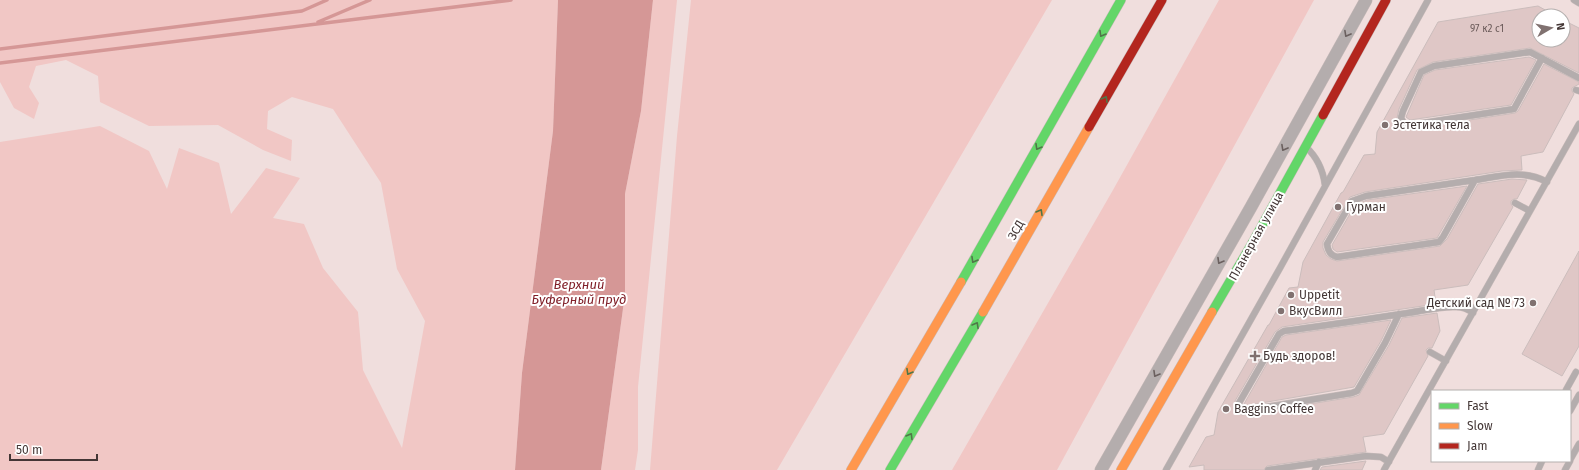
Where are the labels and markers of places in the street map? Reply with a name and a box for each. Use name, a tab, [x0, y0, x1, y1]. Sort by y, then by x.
place label: Эстетика тела	[1393, 118, 1470, 132]
marker: Эстетика тела	[1380, 120, 1390, 130]
place label: Гурман	[1346, 200, 1386, 214]
marker: Гурман	[1333, 202, 1343, 212]
place label: Uppetit	[1299, 288, 1340, 302]
marker: Uppetit	[1286, 290, 1296, 300]
place label: Детский сад № 73	[1426, 296, 1525, 310]
marker: Детский сад № 73	[1528, 298, 1538, 308]
place label: ВкусВилл	[1289, 304, 1342, 318]
marker: ВкусВилл	[1276, 306, 1286, 316]
place label: Будь здоров!	[1263, 349, 1335, 363]
marker: Будь здоров!	[1250, 351, 1260, 361]
place label: Baggins Coffee	[1234, 402, 1314, 416]
marker: Baggins Coffee	[1221, 404, 1231, 414]

